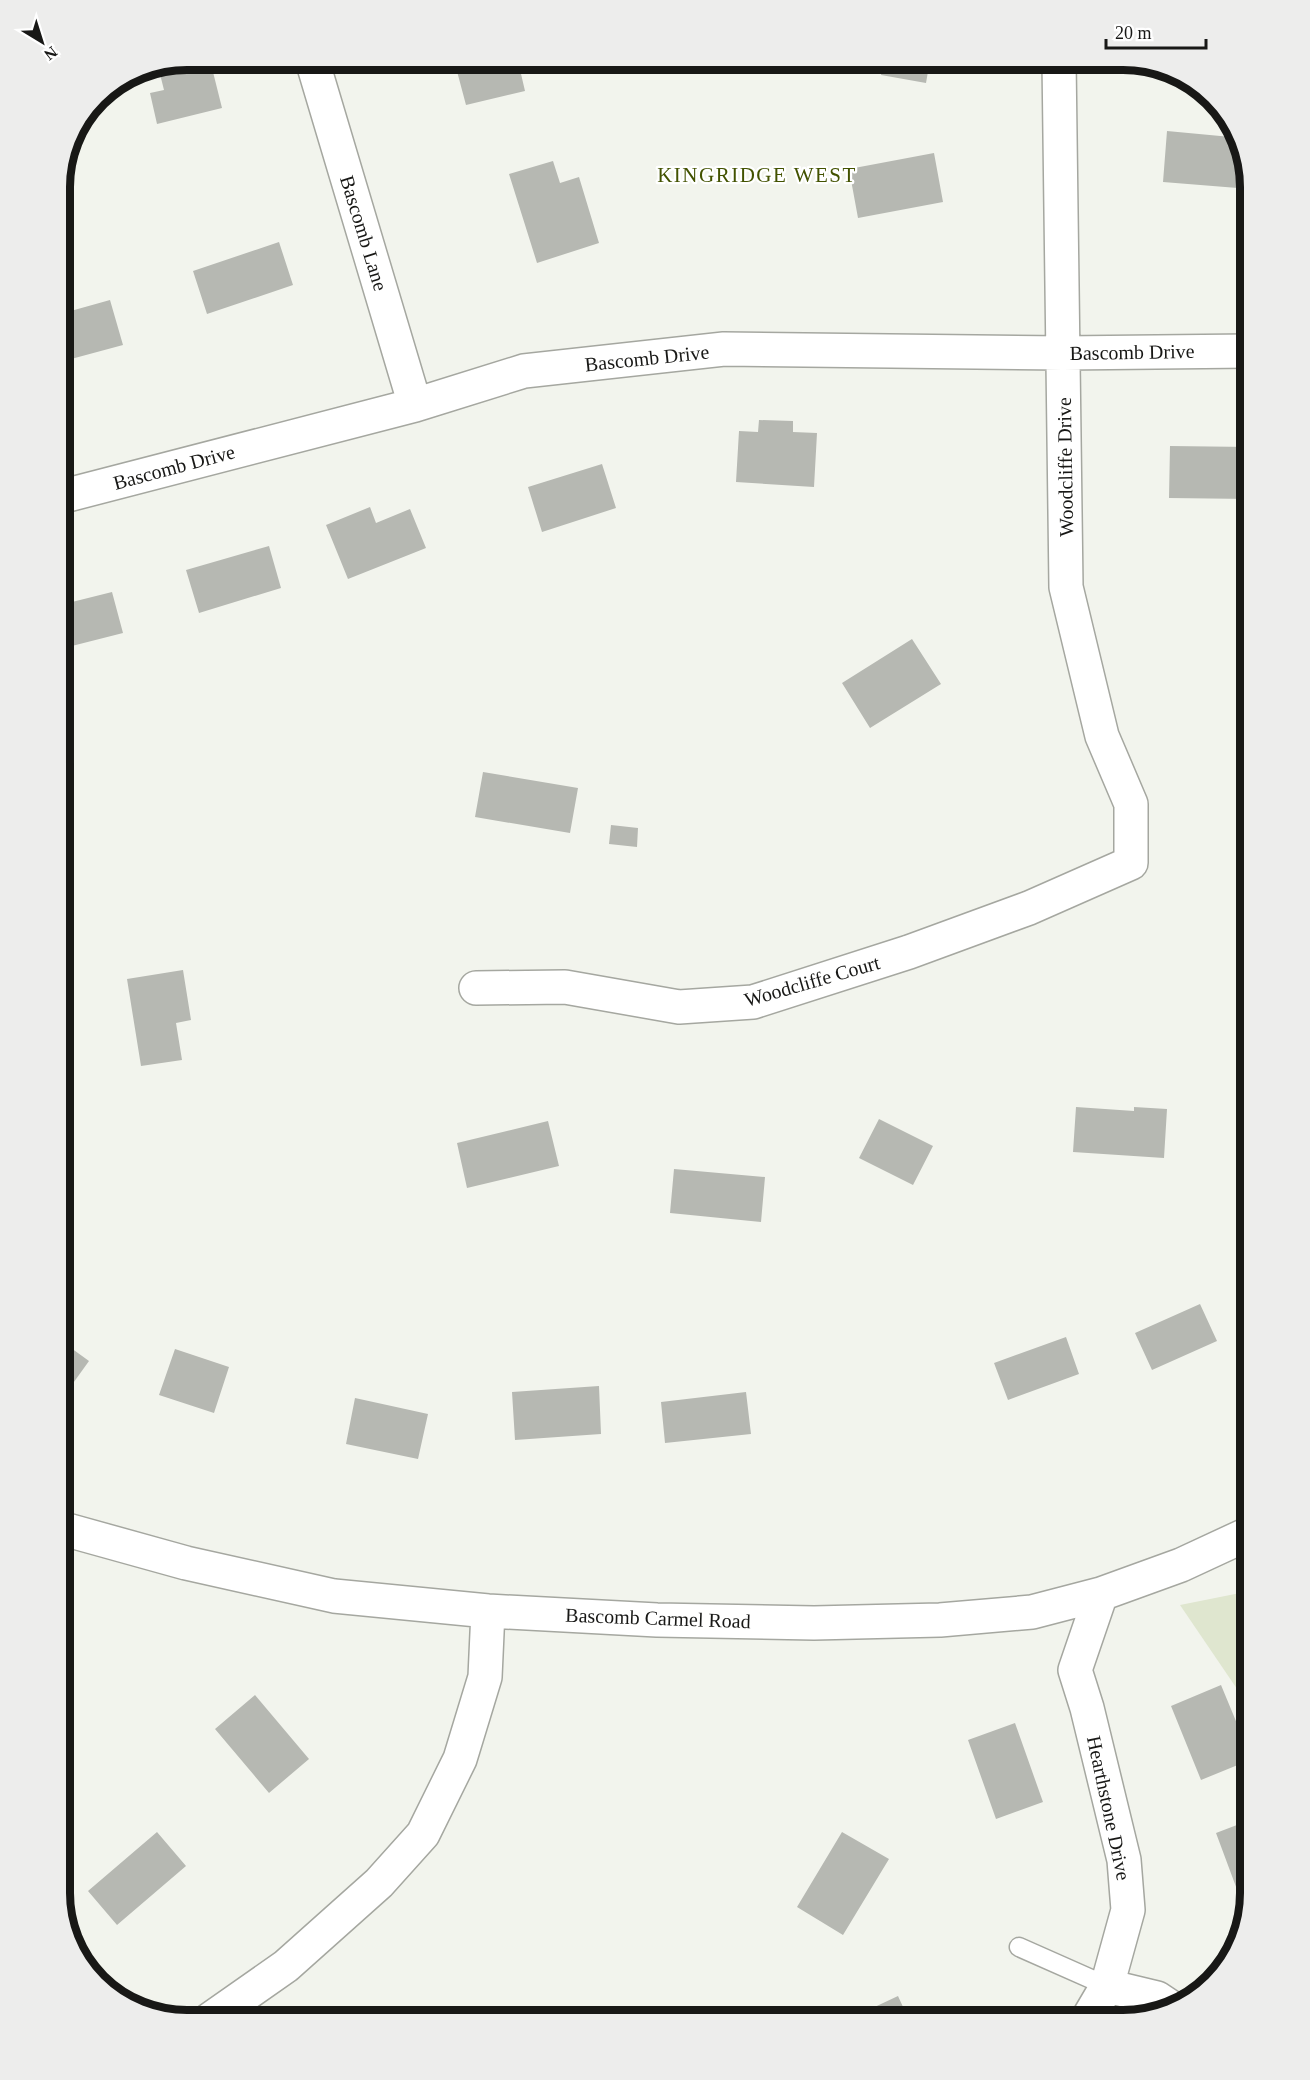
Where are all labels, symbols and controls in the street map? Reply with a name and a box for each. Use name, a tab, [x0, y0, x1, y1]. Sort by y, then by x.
north arrow	[12, 12, 72, 72]
scale bar	[1106, 12, 1206, 50]
text: 20 m	[1115, 23, 1152, 43]
text: N	[41, 43, 61, 64]
district label: KINGRIDGE WEST	[657, 163, 857, 187]
street label: Bascomb Lane	[336, 173, 392, 293]
street label: Bascomb Drive	[1069, 340, 1195, 364]
street label: Bascomb Drive	[584, 341, 710, 375]
street label: Woodcliffe Drive	[1053, 397, 1077, 537]
street label: Bascomb Drive	[111, 440, 237, 494]
street label: Woodcliffe Court	[742, 951, 883, 1011]
street label: Bascomb Carmel Road	[565, 1604, 751, 1632]
street label: Hearthstone Drive	[1083, 1734, 1135, 1882]

